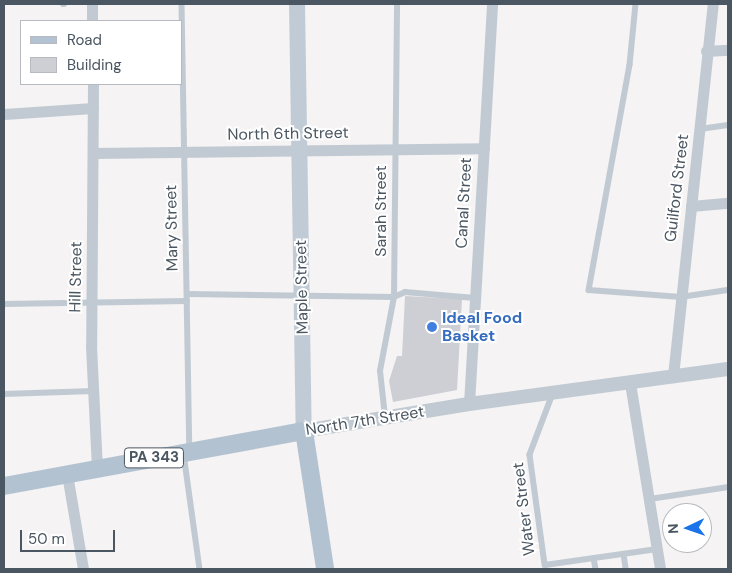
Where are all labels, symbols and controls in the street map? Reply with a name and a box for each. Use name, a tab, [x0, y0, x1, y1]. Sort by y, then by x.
legend	[20, 20, 182, 85]
text: Road	[67, 30, 102, 50]
text: Building	[67, 55, 122, 75]
street label: North 6th Street	[227, 123, 349, 145]
street label: Guilford Street	[661, 133, 693, 243]
street label: Canal Street	[452, 157, 476, 249]
street label: Sarah Street	[371, 165, 391, 257]
street label: Mary Street	[162, 185, 182, 271]
street label: Maple Street	[292, 240, 312, 334]
street label: Hill Street	[66, 241, 86, 313]
place label: Ideal Food Basket	[442, 308, 522, 346]
marker: Ideal Food Basket	[426, 321, 438, 333]
street label: North 7th Street	[304, 402, 426, 440]
road number: PA 343	[123, 446, 185, 470]
street label: Water Street	[509, 461, 539, 557]
north arrow	[662, 503, 712, 553]
scale bar	[22, 520, 118, 552]
text: N	[664, 523, 682, 534]
text: 50 m	[28, 529, 65, 549]

